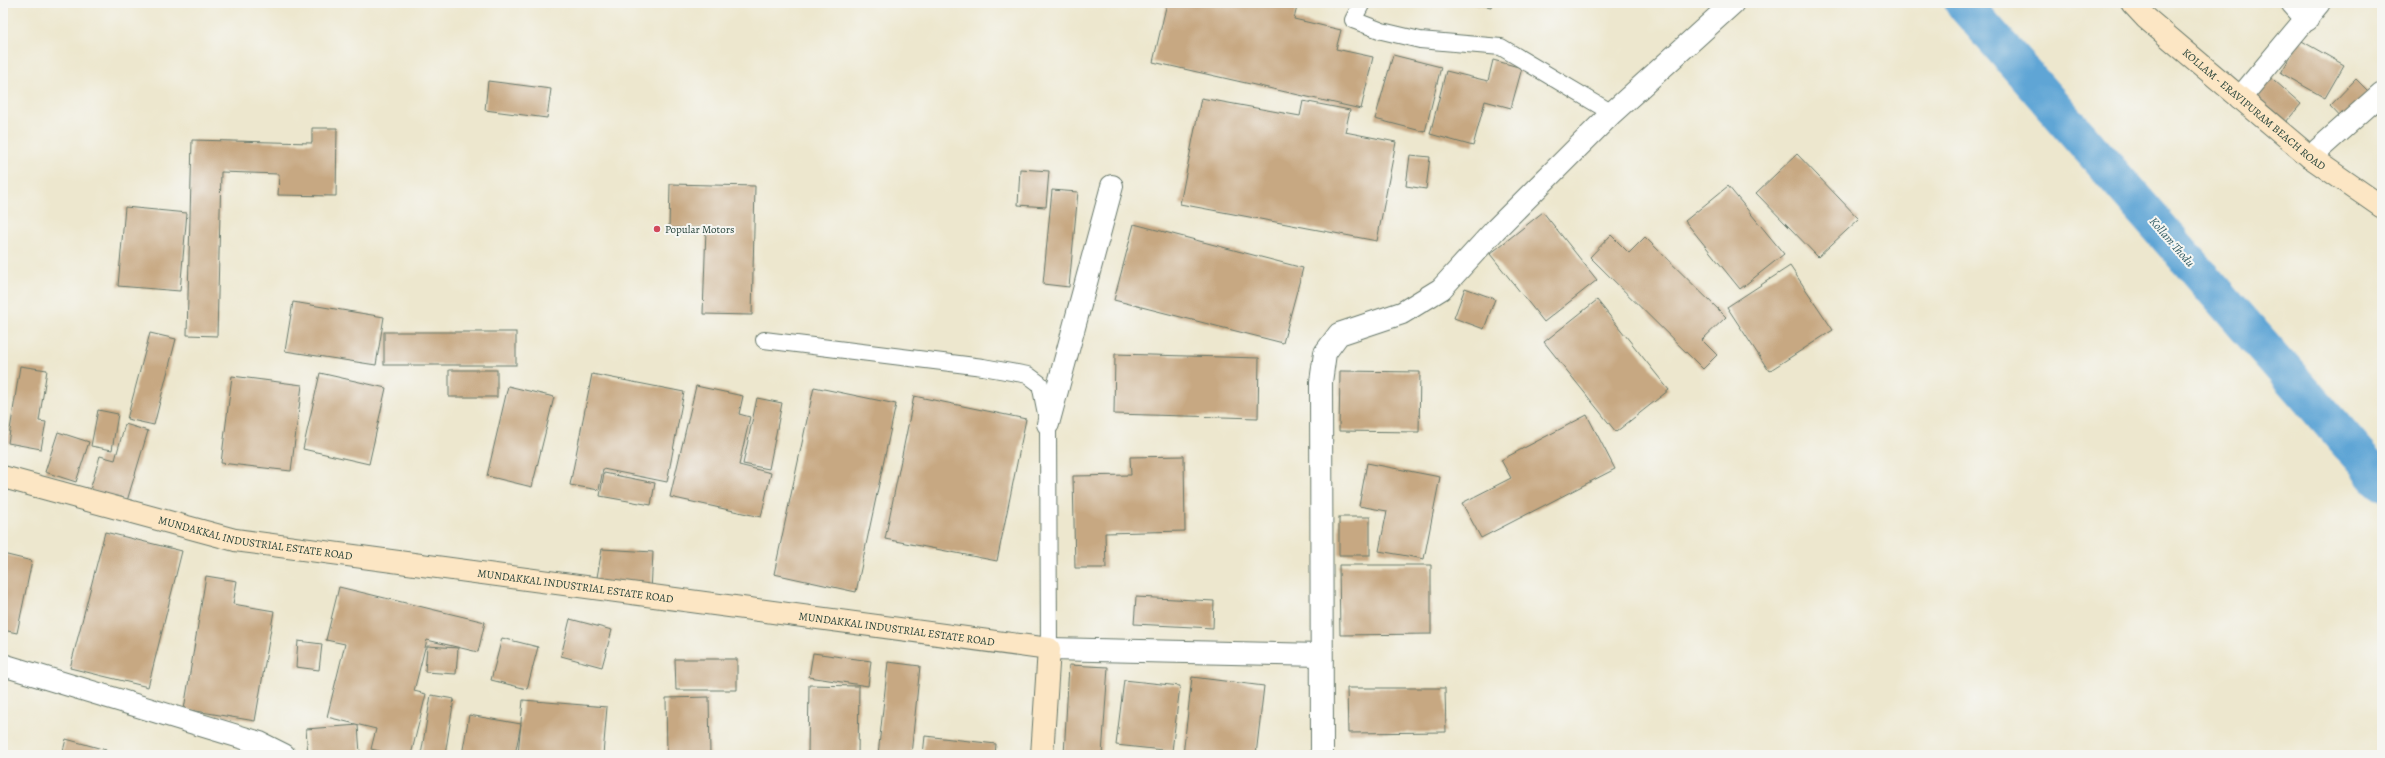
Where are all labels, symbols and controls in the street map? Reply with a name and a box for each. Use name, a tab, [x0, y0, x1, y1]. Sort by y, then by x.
street label: KOLLAM - ERAVIPURAM BEACH ROAD	[2179, 45, 2329, 174]
water label: Kollam Thodu	[2146, 214, 2198, 270]
place label: Popular Motors	[665, 222, 734, 237]
marker: Popular Motors	[652, 224, 662, 234]
street label: MUNDAKKAL INDUSTRIAL ESTATE ROAD	[157, 512, 354, 563]
street label: MUNDAKKAL INDUSTRIAL ESTATE ROAD	[477, 565, 675, 606]
street label: MUNDAKKAL INDUSTRIAL ESTATE ROAD	[798, 608, 996, 649]

